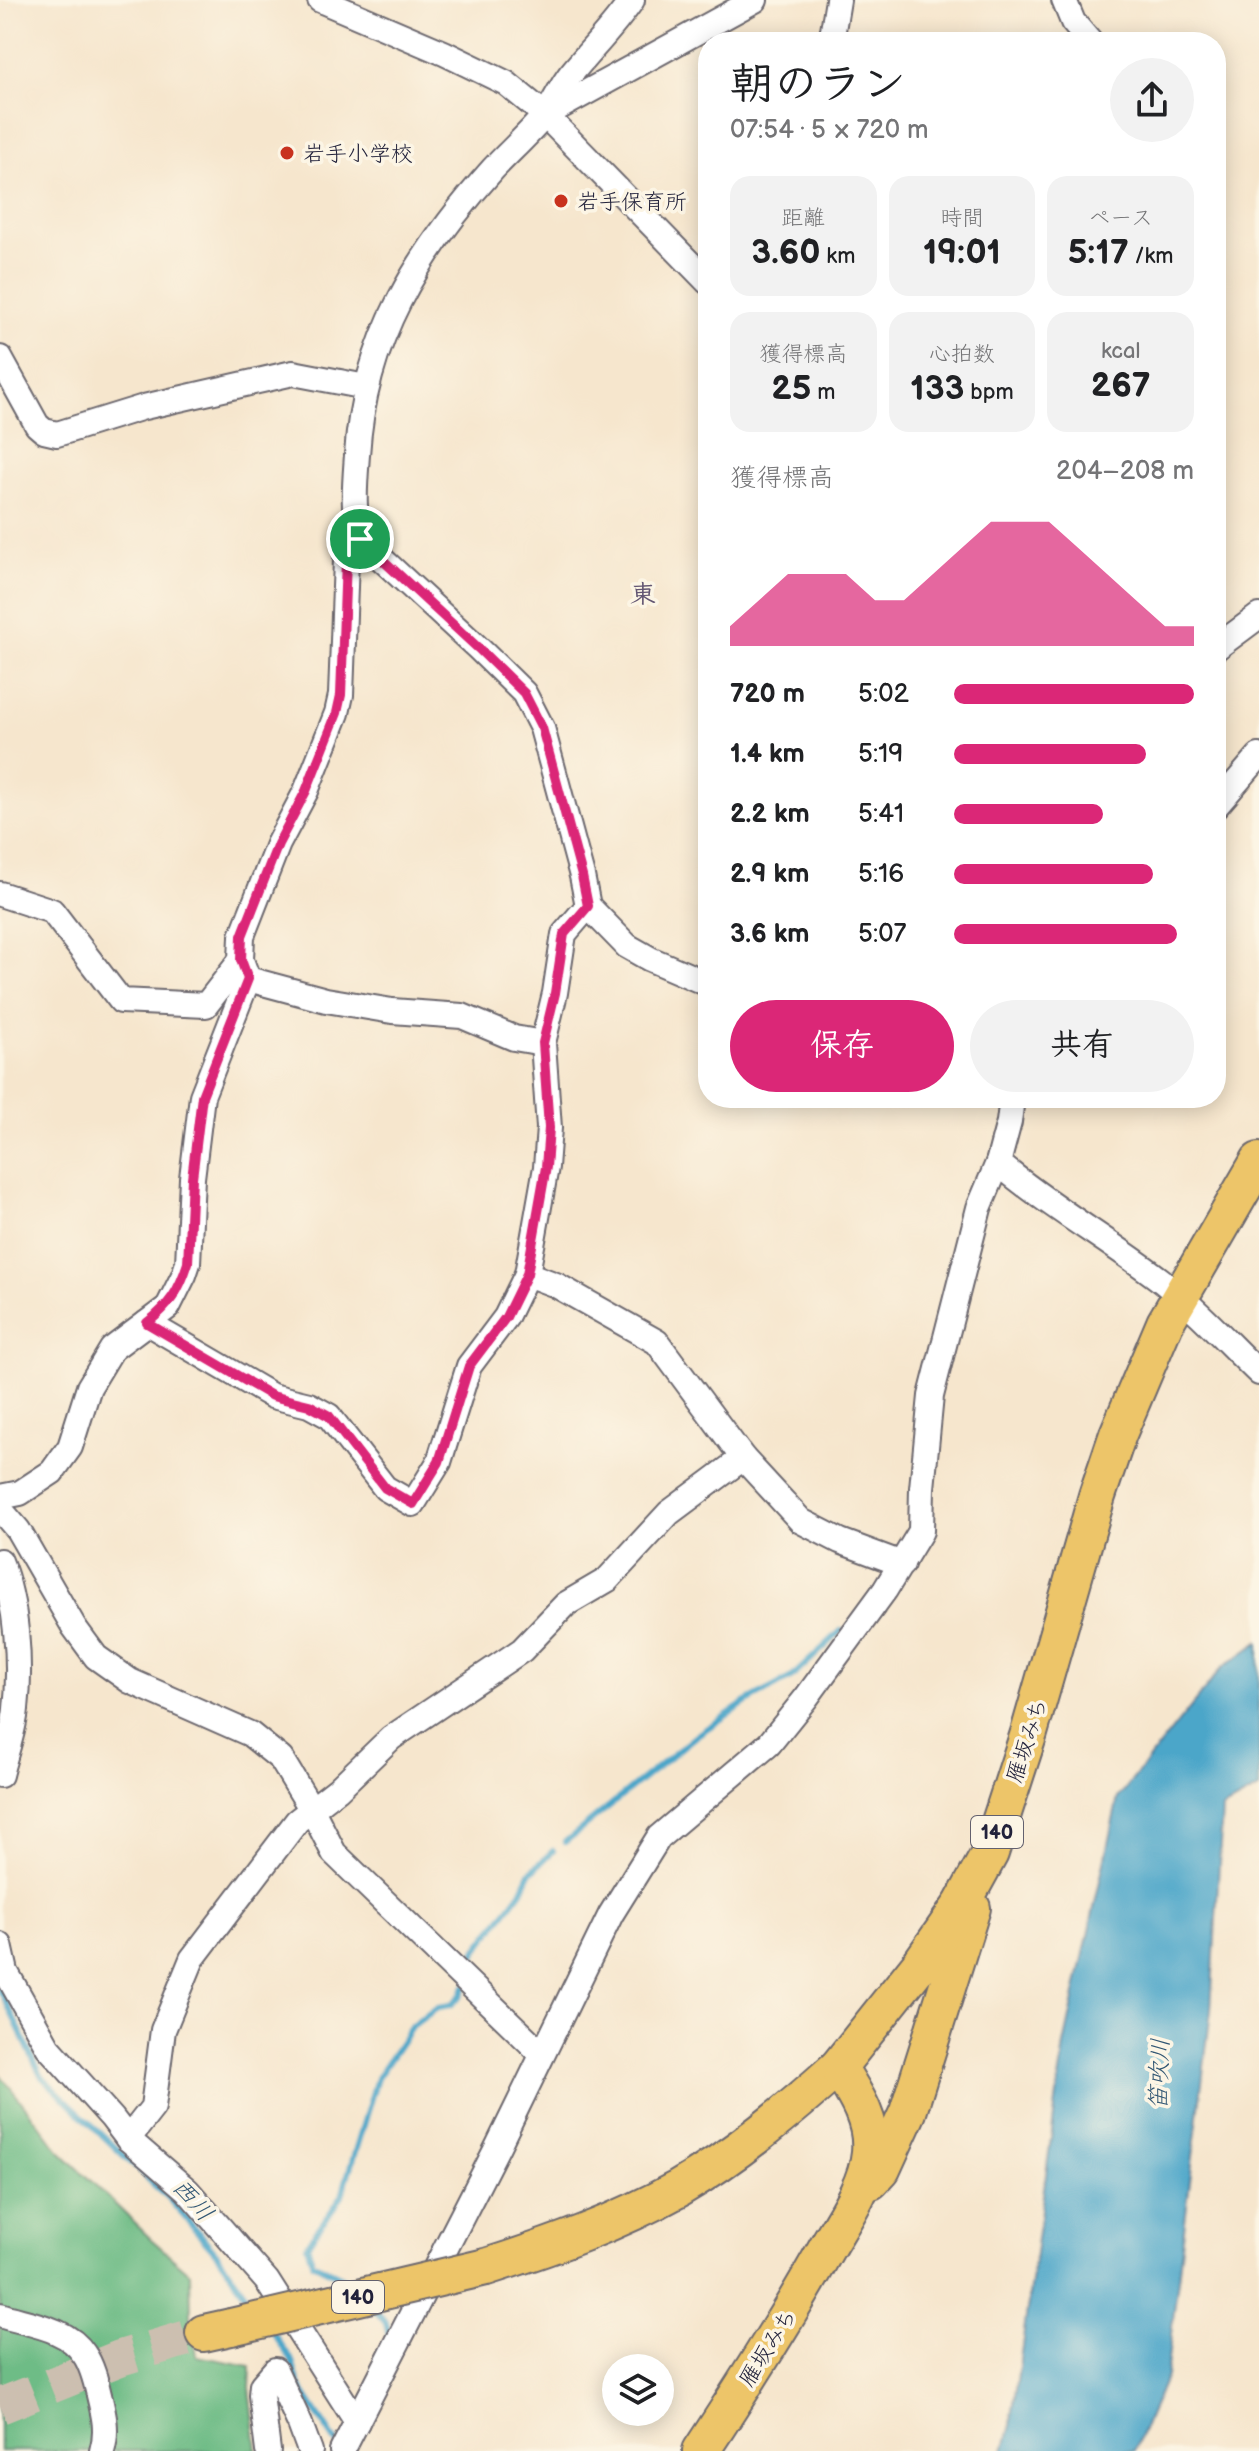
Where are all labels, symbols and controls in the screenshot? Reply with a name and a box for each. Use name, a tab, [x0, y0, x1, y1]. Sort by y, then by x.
text: 朝のラン	[730, 58, 906, 111]
button: share	[1110, 58, 1194, 142]
text: 07:54 · 5 × 720 m	[730, 115, 928, 146]
place label: 岩手小学校	[303, 141, 413, 168]
marker: 岩手小学校	[278, 144, 296, 162]
place label: 岩手保育所	[577, 189, 687, 216]
marker: 岩手保育所	[552, 192, 570, 210]
text: 距離	[781, 205, 825, 232]
text: 時間	[940, 205, 984, 232]
text: ペース	[1088, 205, 1153, 232]
text: 3.60	[751, 232, 820, 273]
text: 19:01	[923, 232, 1001, 273]
text: 5:17	[1068, 232, 1129, 273]
text: km	[820, 243, 855, 270]
text: /km	[1129, 243, 1174, 270]
text: kcal	[1101, 338, 1140, 365]
text: 獲得標高	[759, 341, 847, 368]
text: 心拍数	[929, 341, 995, 368]
text: 267	[1091, 365, 1151, 406]
text: 25	[771, 368, 811, 409]
text: 133	[910, 368, 964, 409]
text: m	[811, 379, 835, 406]
text: bpm	[964, 379, 1014, 406]
text: 204–208 m	[1056, 456, 1194, 487]
text: 獲得標高	[730, 463, 834, 494]
pin	[326, 505, 394, 573]
icon: arrive	[338, 517, 382, 561]
district label: 東	[630, 580, 656, 611]
text: 720 m	[730, 679, 805, 710]
text: 5:02	[858, 679, 909, 710]
text: 1.4 km	[730, 739, 805, 770]
text: 5:19	[858, 739, 903, 770]
text: 2.2 km	[730, 799, 810, 830]
text: 5:41	[858, 799, 904, 830]
text: 2.9 km	[730, 859, 809, 890]
text: 5:16	[858, 859, 904, 890]
text: 3.6 km	[730, 919, 809, 950]
text: 5:07	[858, 919, 906, 950]
button: 保存	[730, 1000, 954, 1092]
button: 共有	[970, 1000, 1194, 1092]
street label: 雁坂みち	[1001, 1695, 1054, 1786]
road number: 140	[971, 1816, 1023, 1848]
water label: 笛吹川	[1144, 2038, 1175, 2111]
water label: 西川	[166, 2173, 219, 2228]
road number: 140	[332, 2281, 384, 2313]
street label: 雁坂みち	[734, 2304, 803, 2392]
map controls	[602, 2354, 674, 2426]
button: layers	[602, 2354, 674, 2426]

